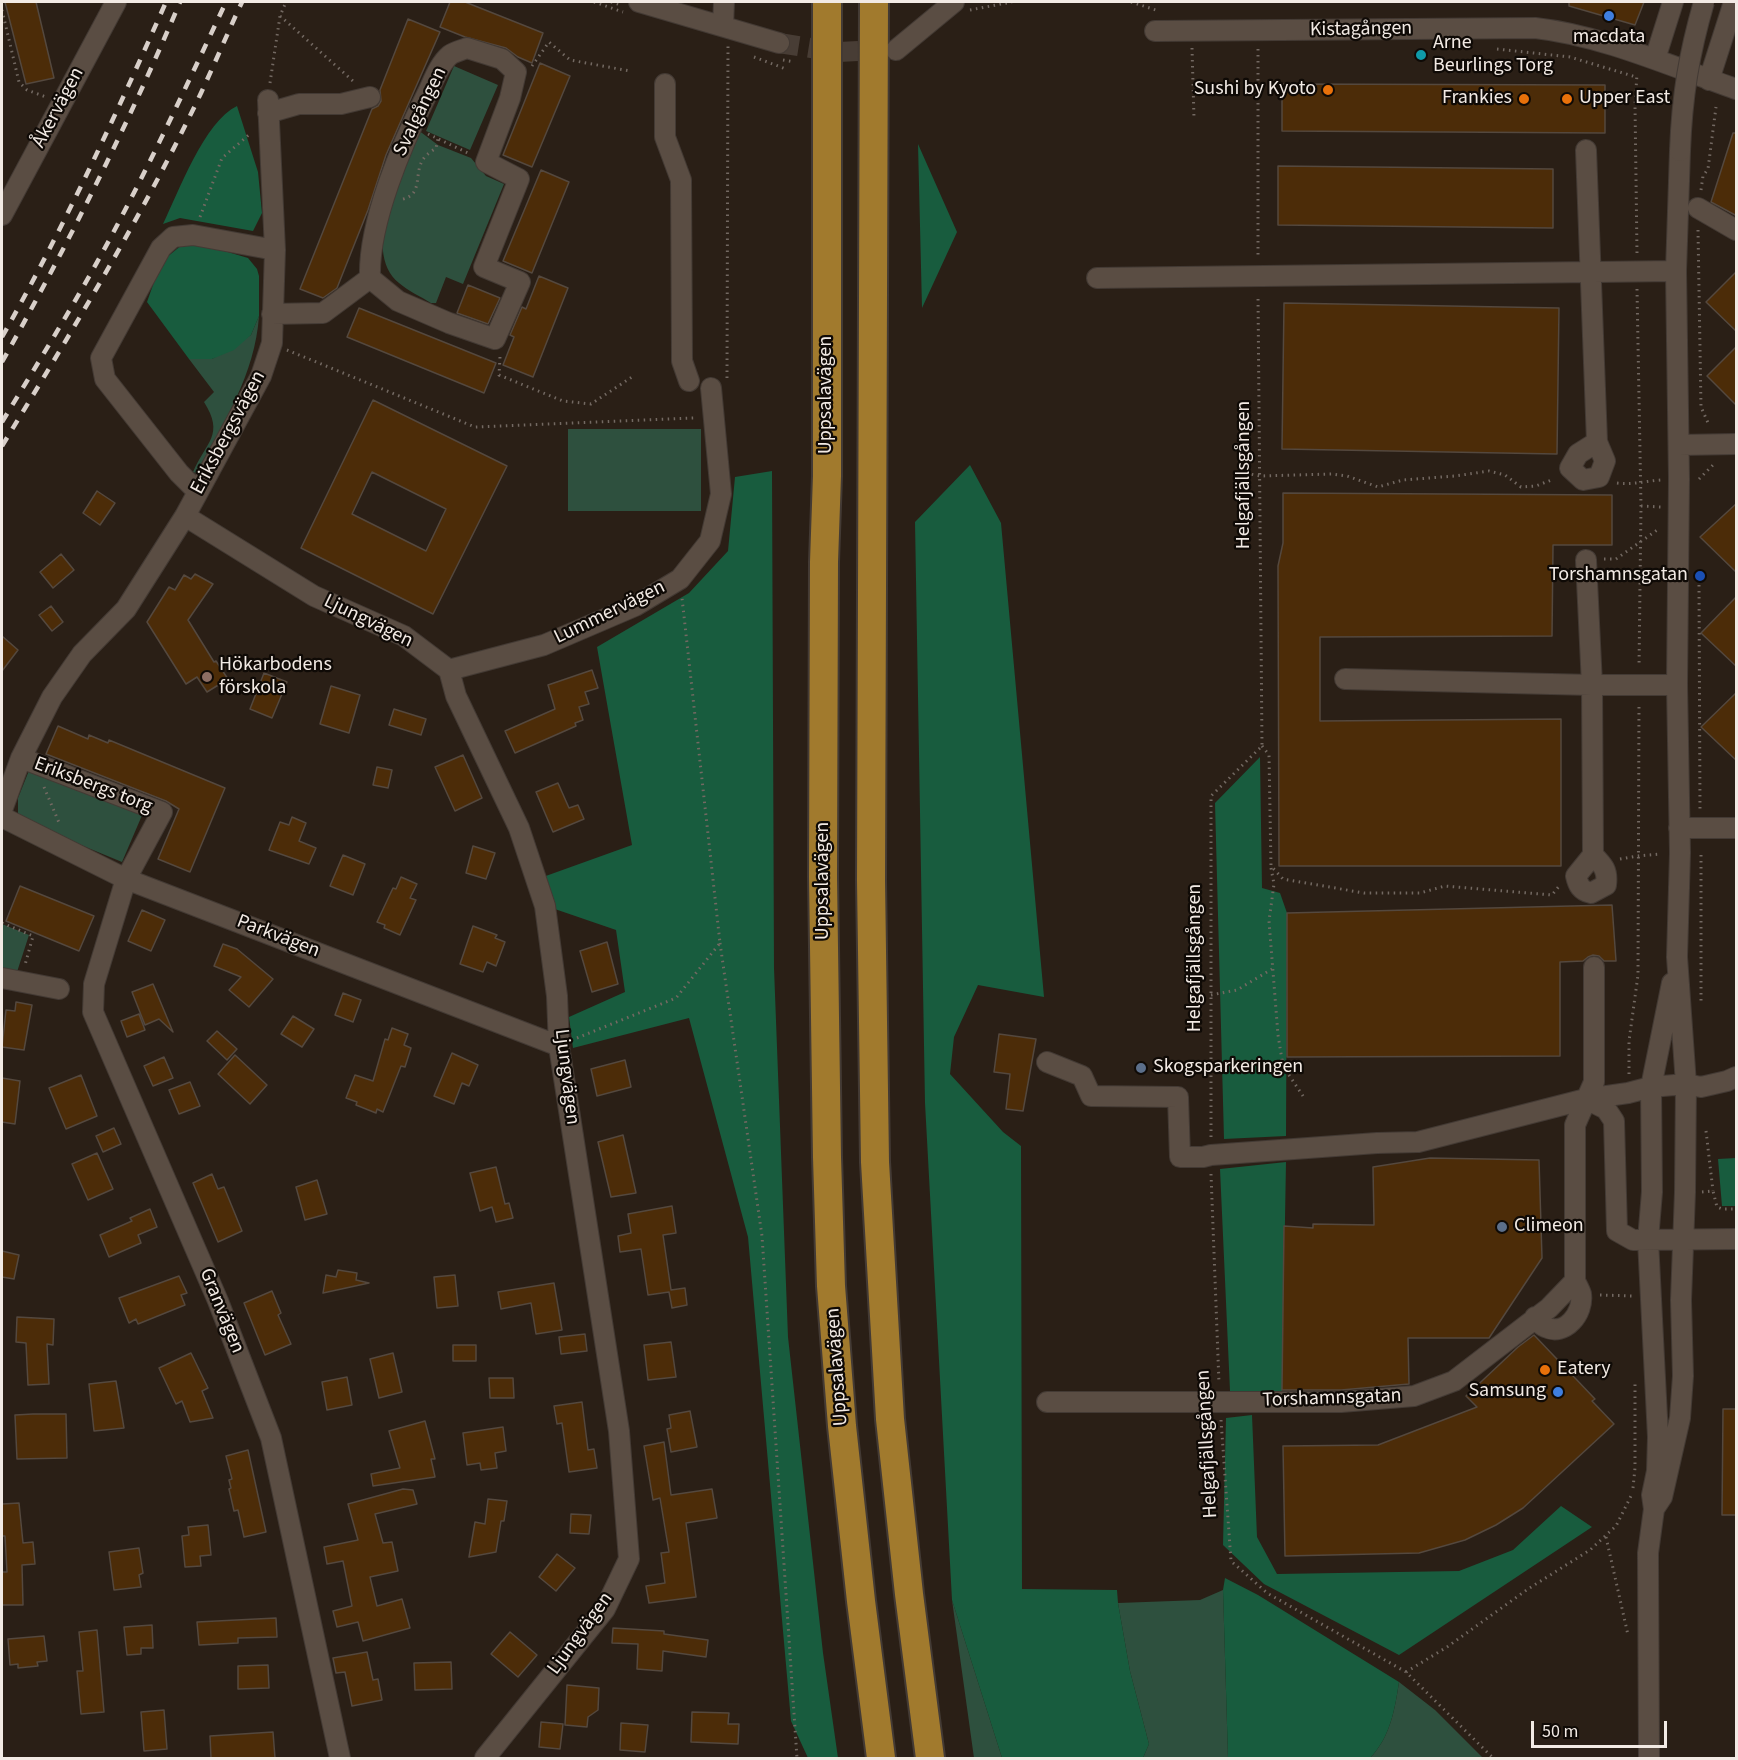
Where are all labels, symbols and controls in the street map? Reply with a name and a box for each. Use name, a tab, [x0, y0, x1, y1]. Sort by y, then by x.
marker: macdata	[1602, 9, 1616, 23]
street label: Kistagången	[1310, 17, 1412, 43]
place label: macdata	[1573, 26, 1645, 50]
place label: Arne Beurlings Torg	[1433, 32, 1553, 79]
marker: Arne Beurlings Torg	[1414, 48, 1428, 62]
street label: Svalgången	[389, 63, 453, 161]
street label: Åkervägen	[28, 64, 90, 152]
place label: Sushi by Kyoto	[1194, 78, 1316, 102]
marker: Sushi by Kyoto	[1321, 83, 1335, 97]
place label: Frankies	[1442, 87, 1512, 111]
place label: Upper East	[1579, 87, 1670, 111]
marker: Frankies	[1517, 92, 1531, 106]
marker: Upper East	[1560, 92, 1574, 106]
street label: Uppsalavägen	[815, 336, 839, 454]
street label: Eriksbergsvägen	[186, 367, 272, 499]
street label: Helgafjällsgången	[1233, 401, 1257, 549]
place label: Torshamnsgatan	[1549, 564, 1688, 588]
marker: Torshamnsgatan	[1693, 569, 1707, 583]
street label: Lummervägen	[551, 576, 669, 650]
street label: Ljungvägen	[320, 590, 416, 654]
place label: Hökarbodens förskola	[219, 654, 332, 701]
marker: Hökarbodens förskola	[200, 670, 214, 684]
street label: Eriksbergs torg	[30, 752, 156, 820]
street label: Uppsalavägen	[812, 822, 836, 940]
street label: Helgafjällsgången	[1184, 884, 1208, 1032]
street label: Parkvägen	[233, 910, 323, 964]
street label: Ljungvägen	[548, 1028, 584, 1126]
place label: Skogsparkeringen	[1153, 1056, 1303, 1080]
marker: Skogsparkeringen	[1134, 1061, 1148, 1075]
place label: Climeon	[1514, 1215, 1584, 1239]
marker: Climeon	[1495, 1220, 1509, 1234]
street label: Granvägen	[193, 1265, 249, 1357]
street label: Uppsalavägen	[822, 1307, 854, 1427]
place label: Eatery	[1557, 1358, 1611, 1382]
marker: Eatery	[1538, 1363, 1552, 1377]
street label: Helgafjällsgången	[1192, 1369, 1224, 1519]
place label: Samsung	[1468, 1380, 1546, 1404]
street label: Torshamnsgatan	[1262, 1385, 1402, 1413]
marker: Samsung	[1551, 1385, 1565, 1399]
street label: Ljungvägen	[543, 1588, 619, 1680]
scale bar	[1534, 1709, 1670, 1747]
text: 50 m	[1542, 1719, 1578, 1744]

